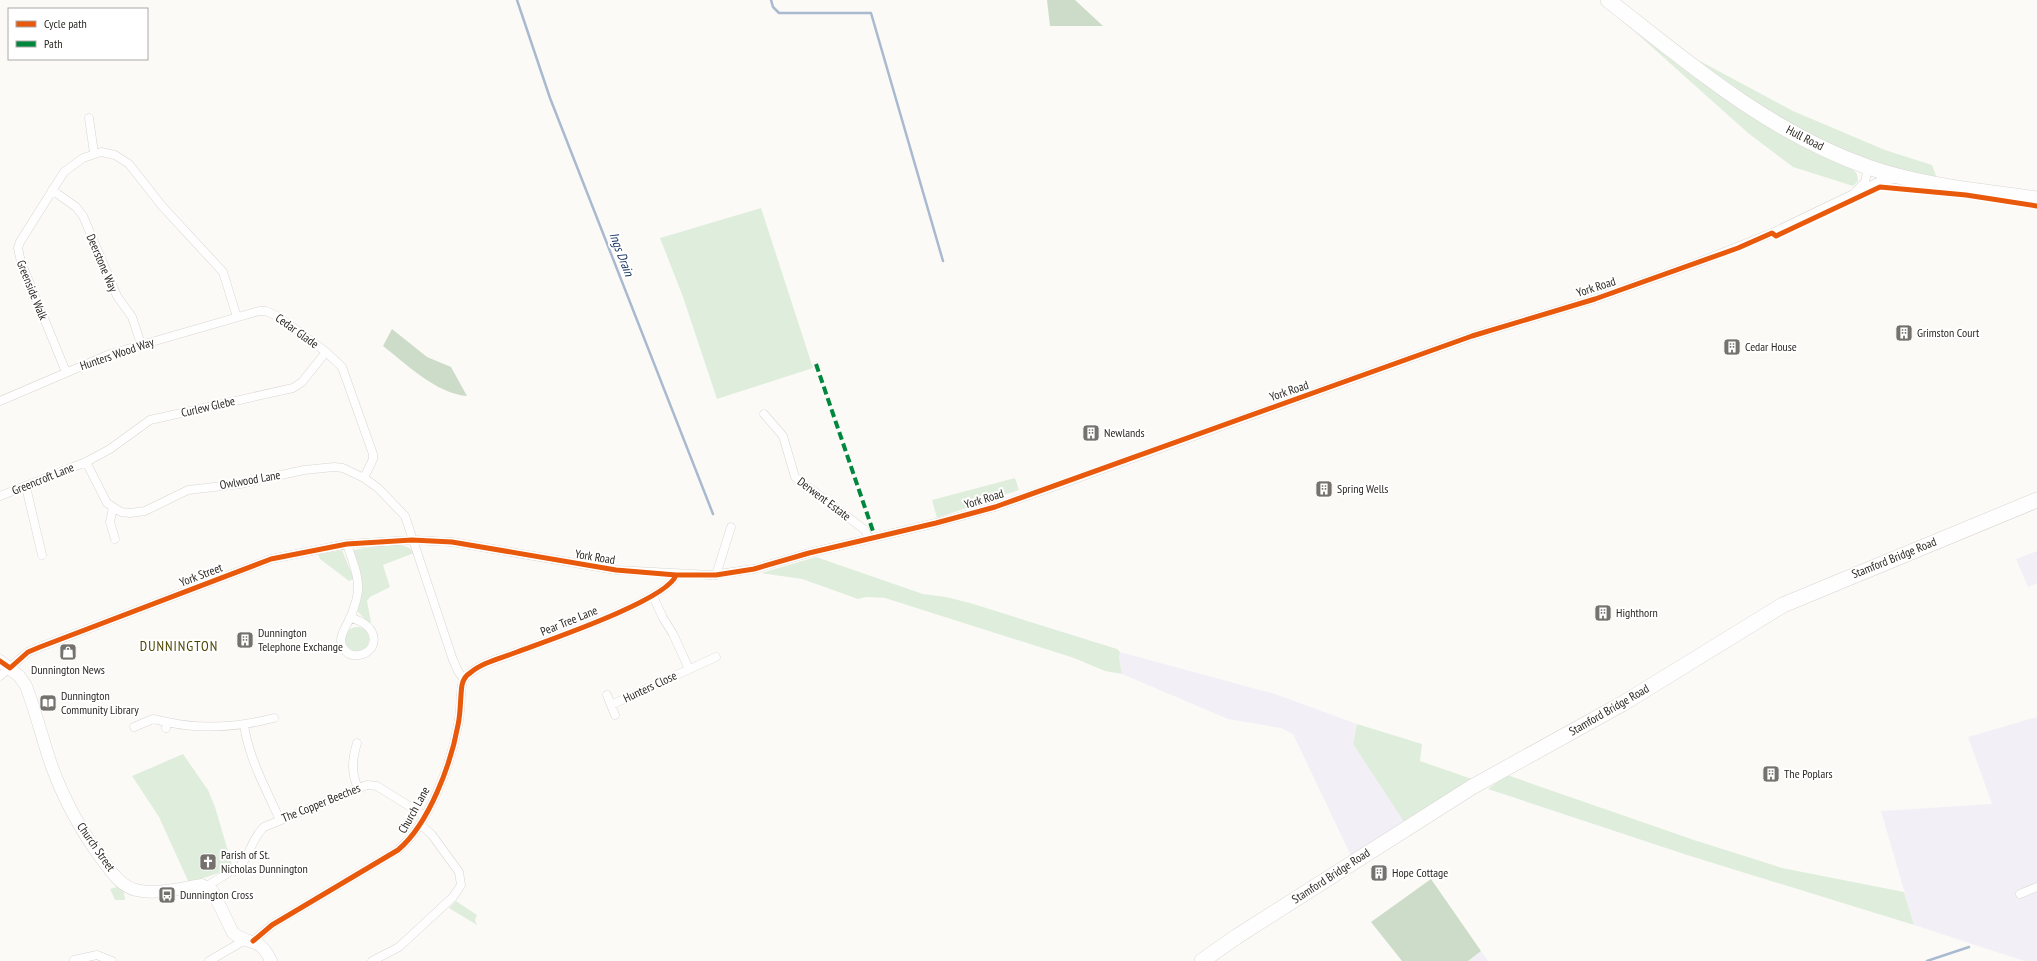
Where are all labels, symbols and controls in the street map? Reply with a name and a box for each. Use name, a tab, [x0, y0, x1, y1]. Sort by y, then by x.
legend	[8, 8, 148, 60]
text: Cycle path	[44, 16, 87, 31]
text: Path	[44, 36, 62, 51]
street label: Hull Road	[1784, 122, 1827, 153]
water label: Ings Drain	[605, 230, 638, 280]
street label: Deerstone Way	[84, 232, 122, 294]
street label: Greenside Walk	[14, 258, 51, 322]
street label: York Road	[1574, 273, 1617, 300]
street label: Cedar Glade	[273, 310, 322, 351]
building icon: Grimston Court	[1894, 323, 1914, 343]
place label: Grimston Court	[1917, 325, 1980, 340]
street label: Hunters Wood Way	[78, 334, 156, 373]
building icon: Cedar House	[1722, 337, 1742, 357]
place label: Cedar House	[1745, 339, 1797, 354]
street label: York Road	[1267, 377, 1310, 404]
street label: Curlew Glebe	[180, 393, 236, 420]
building icon: Newlands	[1081, 423, 1101, 443]
place label: Newlands	[1104, 425, 1145, 440]
street label: Greencroft Lane	[10, 459, 76, 498]
street label: Owlwood Lane	[218, 467, 281, 492]
street label: Derwent Estate	[795, 474, 854, 524]
building icon: Spring Wells	[1314, 479, 1334, 499]
place label: Spring Wells	[1337, 481, 1388, 496]
street label: York Road	[962, 485, 1005, 512]
street label: Stamford Bridge Road	[1849, 534, 1938, 581]
street label: York Road	[574, 546, 616, 567]
street label: York Street	[177, 559, 225, 590]
street label: Pear Tree Lane	[538, 602, 600, 639]
building icon: Highthorn	[1593, 603, 1613, 623]
place label: Highthorn	[1616, 605, 1658, 620]
place label: Dunnington Telephone Exchange	[258, 625, 343, 654]
building icon: Dunnington Telephone Exchange	[235, 630, 255, 650]
district label: DUNNINGTON	[140, 637, 218, 655]
shop icon: Dunnington News	[58, 642, 78, 662]
place label: Dunnington News	[31, 662, 105, 677]
street label: Hunters Close	[621, 668, 679, 705]
street label: Stamford Bridge Road	[1566, 681, 1652, 739]
place label: Dunnington Community Library	[61, 688, 139, 717]
library icon: Dunnington Community Library	[38, 693, 58, 713]
building icon: The Poplars	[1761, 764, 1781, 784]
place label: The Poplars	[1784, 766, 1833, 781]
street label: The Copper Beeches	[279, 780, 362, 825]
street label: Church Lane	[395, 784, 433, 836]
street label: Church Street	[74, 819, 119, 875]
street label: Stamford Bridge Road	[1289, 845, 1373, 906]
place label: Parish of St. Nicholas Dunnington	[221, 847, 308, 876]
church icon: Parish of St. Nicholas Dunnington	[198, 852, 218, 872]
building icon: Hope Cottage	[1369, 863, 1389, 883]
place label: Hope Cottage	[1392, 865, 1448, 880]
bus stop icon: Dunnington Cross	[157, 885, 177, 905]
place label: Dunnington Cross	[180, 887, 253, 902]

